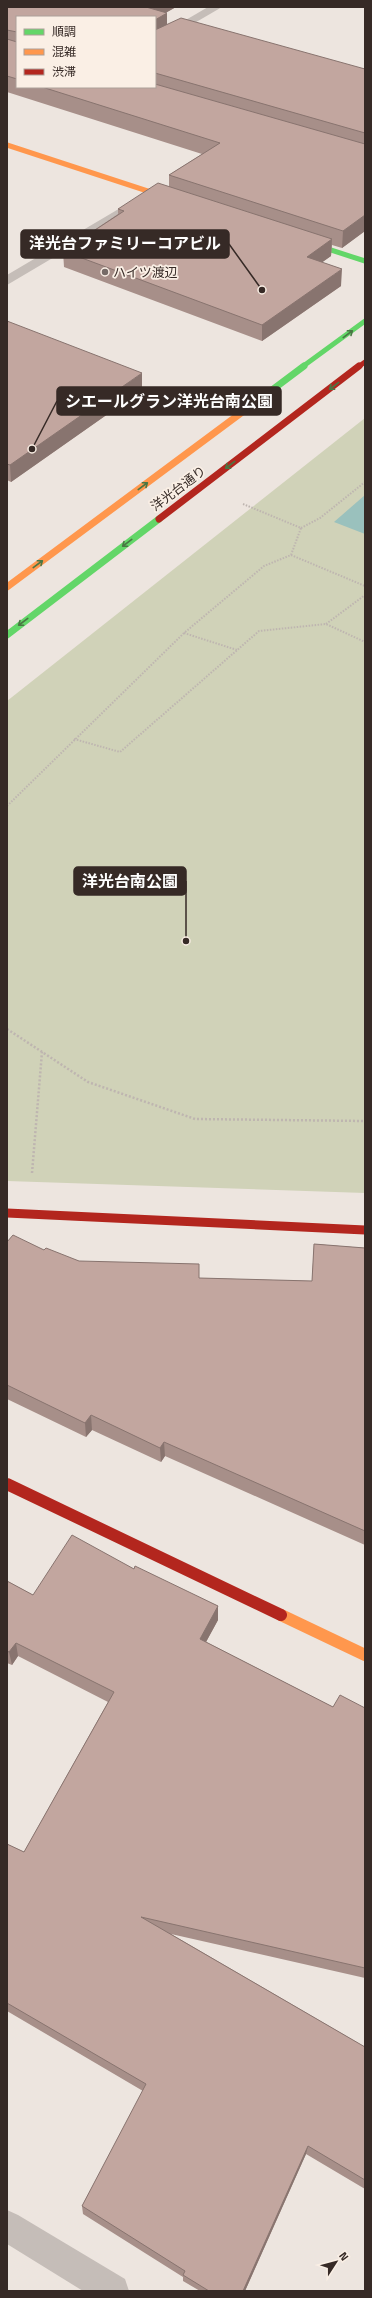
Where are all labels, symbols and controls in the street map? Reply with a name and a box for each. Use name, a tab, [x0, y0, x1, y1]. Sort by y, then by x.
legend	[16, 16, 156, 88]
text: 順調	[52, 22, 76, 41]
text: 混雑	[52, 42, 76, 61]
text: 渋滞	[52, 62, 76, 81]
callout: 洋光台ファミリーコアビル	[21, 230, 229, 258]
text: 洋光台ファミリーコアビル	[29, 231, 221, 255]
place label: ハイツ渡辺	[113, 262, 178, 282]
marker: ハイツ渡辺	[100, 267, 110, 277]
one-way arrow	[343, 330, 354, 338]
one-way arrow	[329, 382, 340, 390]
callout: シエールグラン洋光台南公園	[57, 387, 281, 415]
text: シエールグラン洋光台南公園	[65, 389, 273, 413]
street label: 洋光台通り	[146, 460, 210, 516]
one-way arrow	[225, 461, 236, 469]
one-way arrow	[137, 482, 148, 491]
one-way arrow	[122, 539, 133, 548]
one-way arrow	[33, 560, 44, 568]
one-way arrow	[18, 618, 29, 626]
callout: 洋光台南公園	[74, 867, 186, 895]
text: 洋光台南公園	[82, 869, 178, 893]
north arrow	[316, 2242, 356, 2282]
text: N	[335, 2248, 353, 2264]

